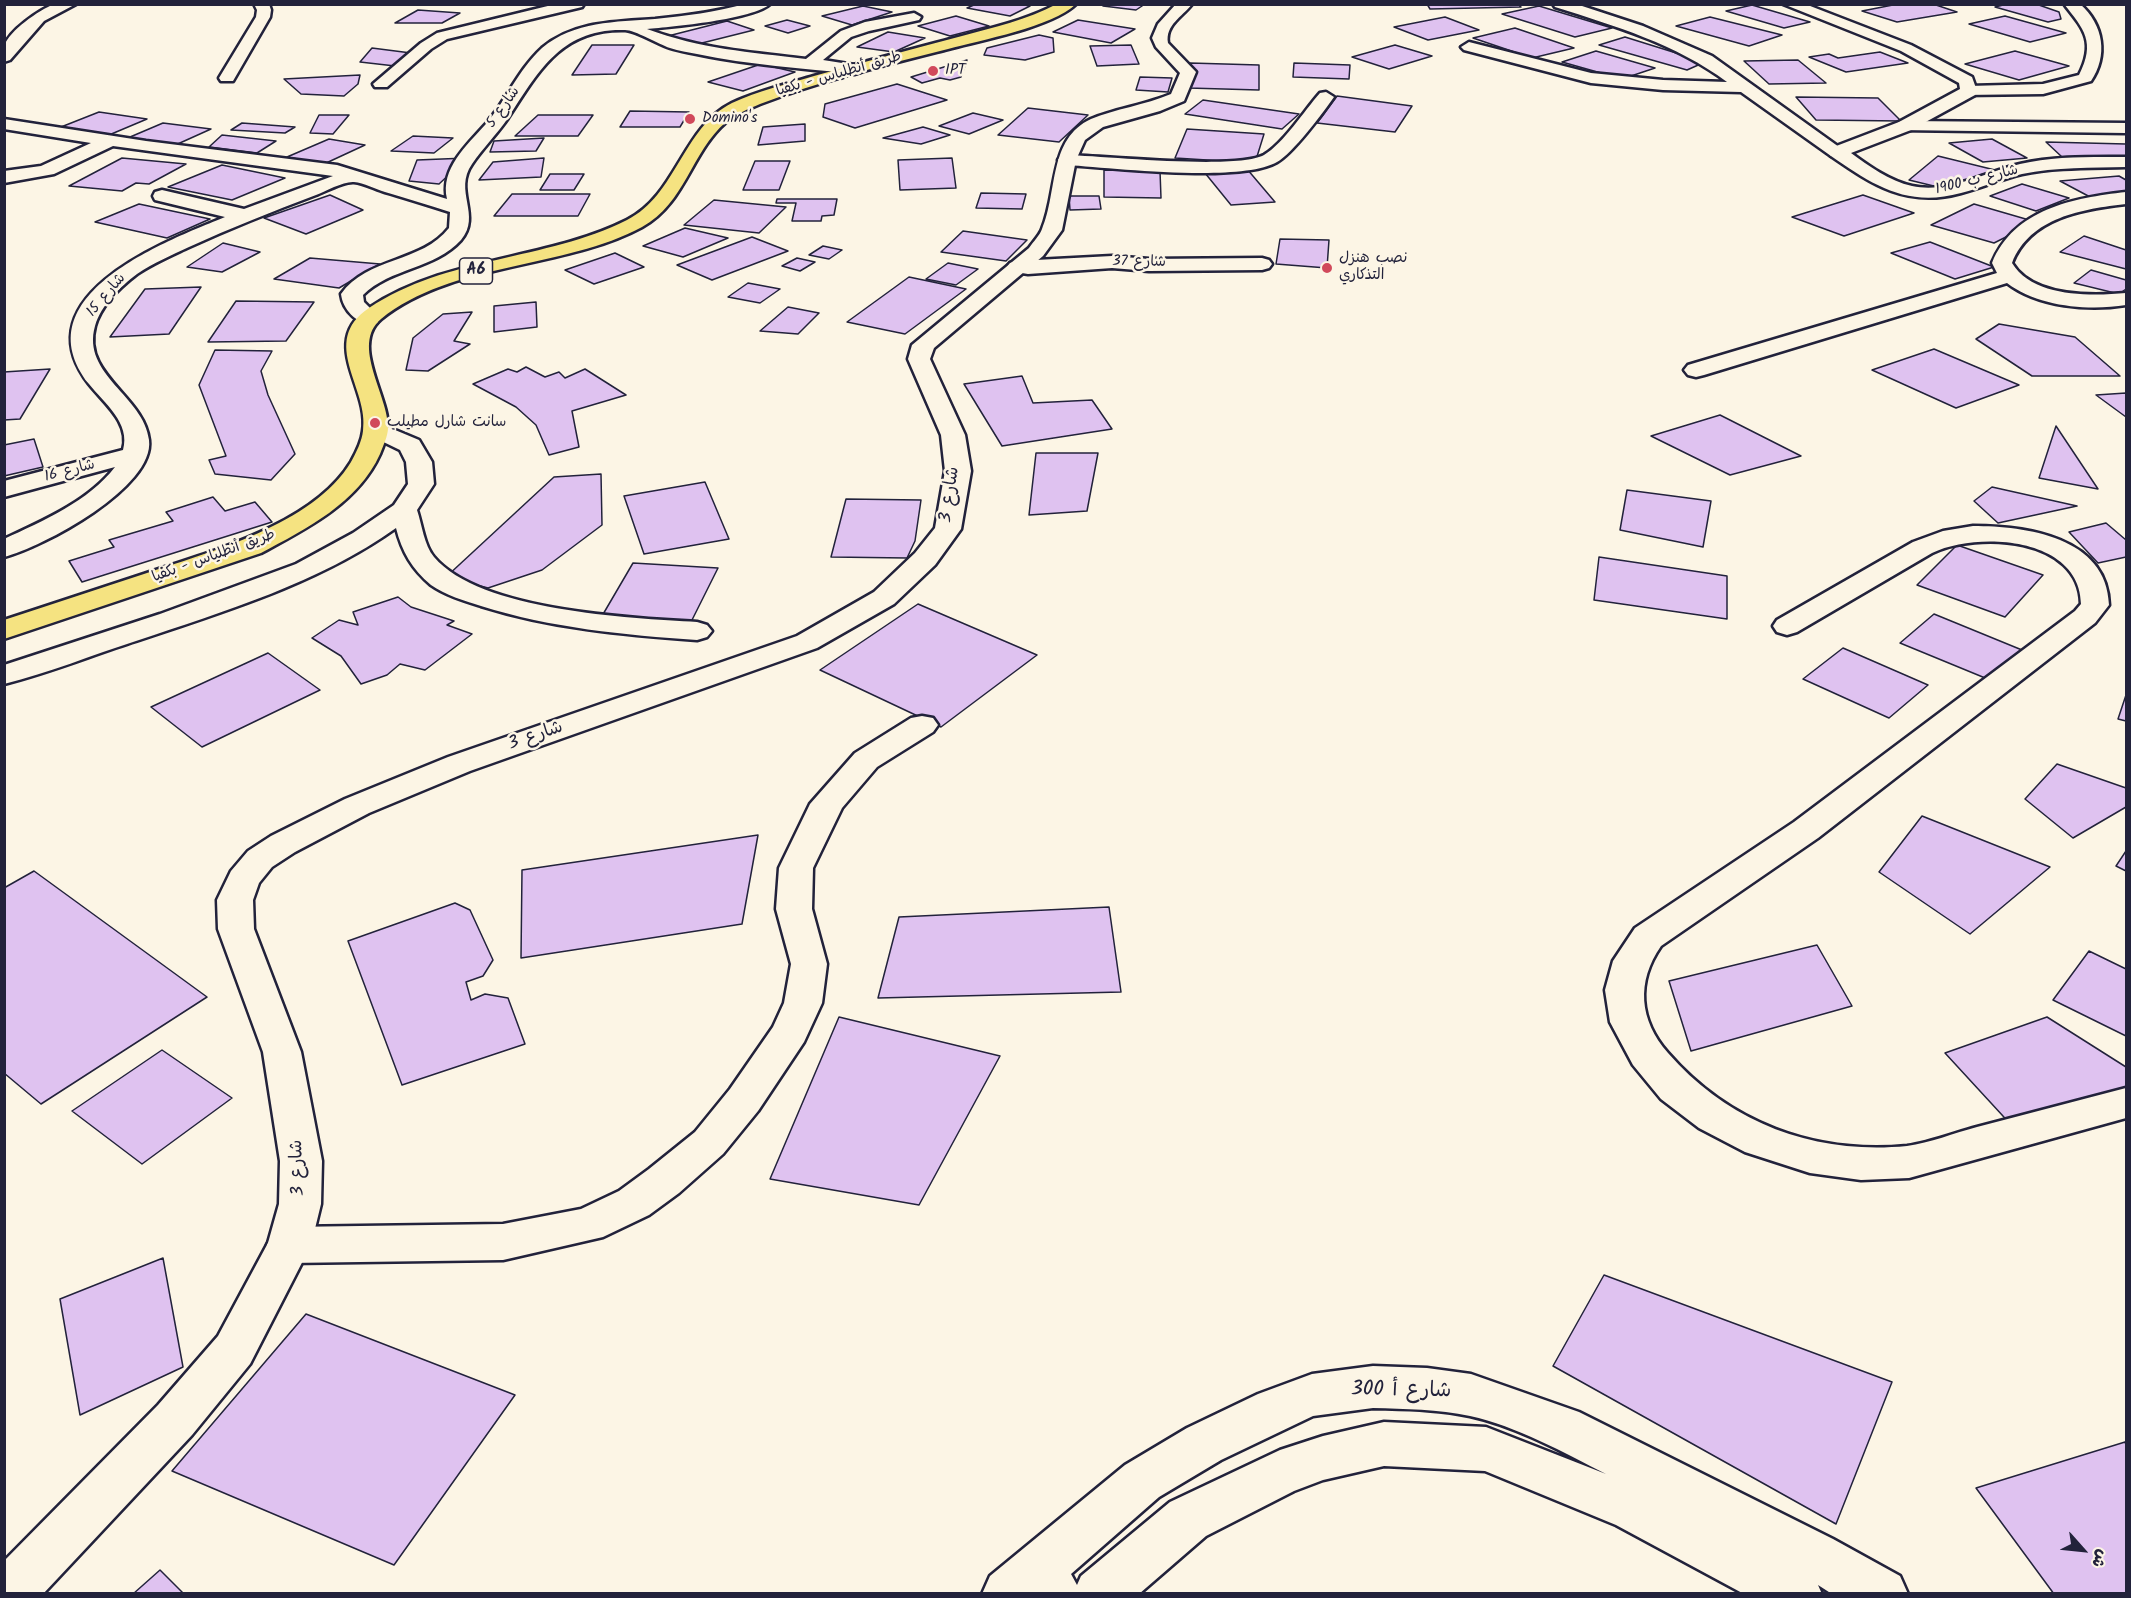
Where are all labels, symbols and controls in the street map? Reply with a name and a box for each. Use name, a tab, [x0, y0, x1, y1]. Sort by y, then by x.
street label: طريق أنطلياس - بكفيا	[774, 48, 904, 102]
place label: IPT	[945, 62, 966, 80]
marker: IPT	[926, 64, 940, 78]
street label: شارع 5	[483, 84, 525, 132]
place label: Domino's	[702, 110, 757, 128]
marker: Domino's	[683, 112, 697, 126]
street label: شارع ب 1900	[1934, 162, 2020, 200]
place label: نصب هنزل التذكاري	[1339, 250, 1407, 285]
street label: شارع 37	[1112, 254, 1166, 272]
road number: A6	[460, 258, 492, 284]
marker: نصب هنزل التذكاري	[1320, 261, 1334, 275]
street label: شارع 15	[84, 271, 130, 321]
place label: سانت شارل مطيلب	[387, 414, 506, 432]
marker: سانت شارل مطيلب	[368, 416, 382, 430]
street label: شارع 16	[43, 457, 97, 487]
street label: شارع 3	[936, 466, 966, 524]
street label: طريق أنطلياس - بكفيا	[150, 526, 278, 588]
street label: شارع 3	[506, 718, 566, 756]
street label: شارع 3	[287, 1139, 311, 1197]
street label: شارع أ 300	[1351, 1379, 1451, 1405]
north arrow	[2053, 1520, 2113, 1580]
text: ش	[2084, 1545, 2115, 1572]

